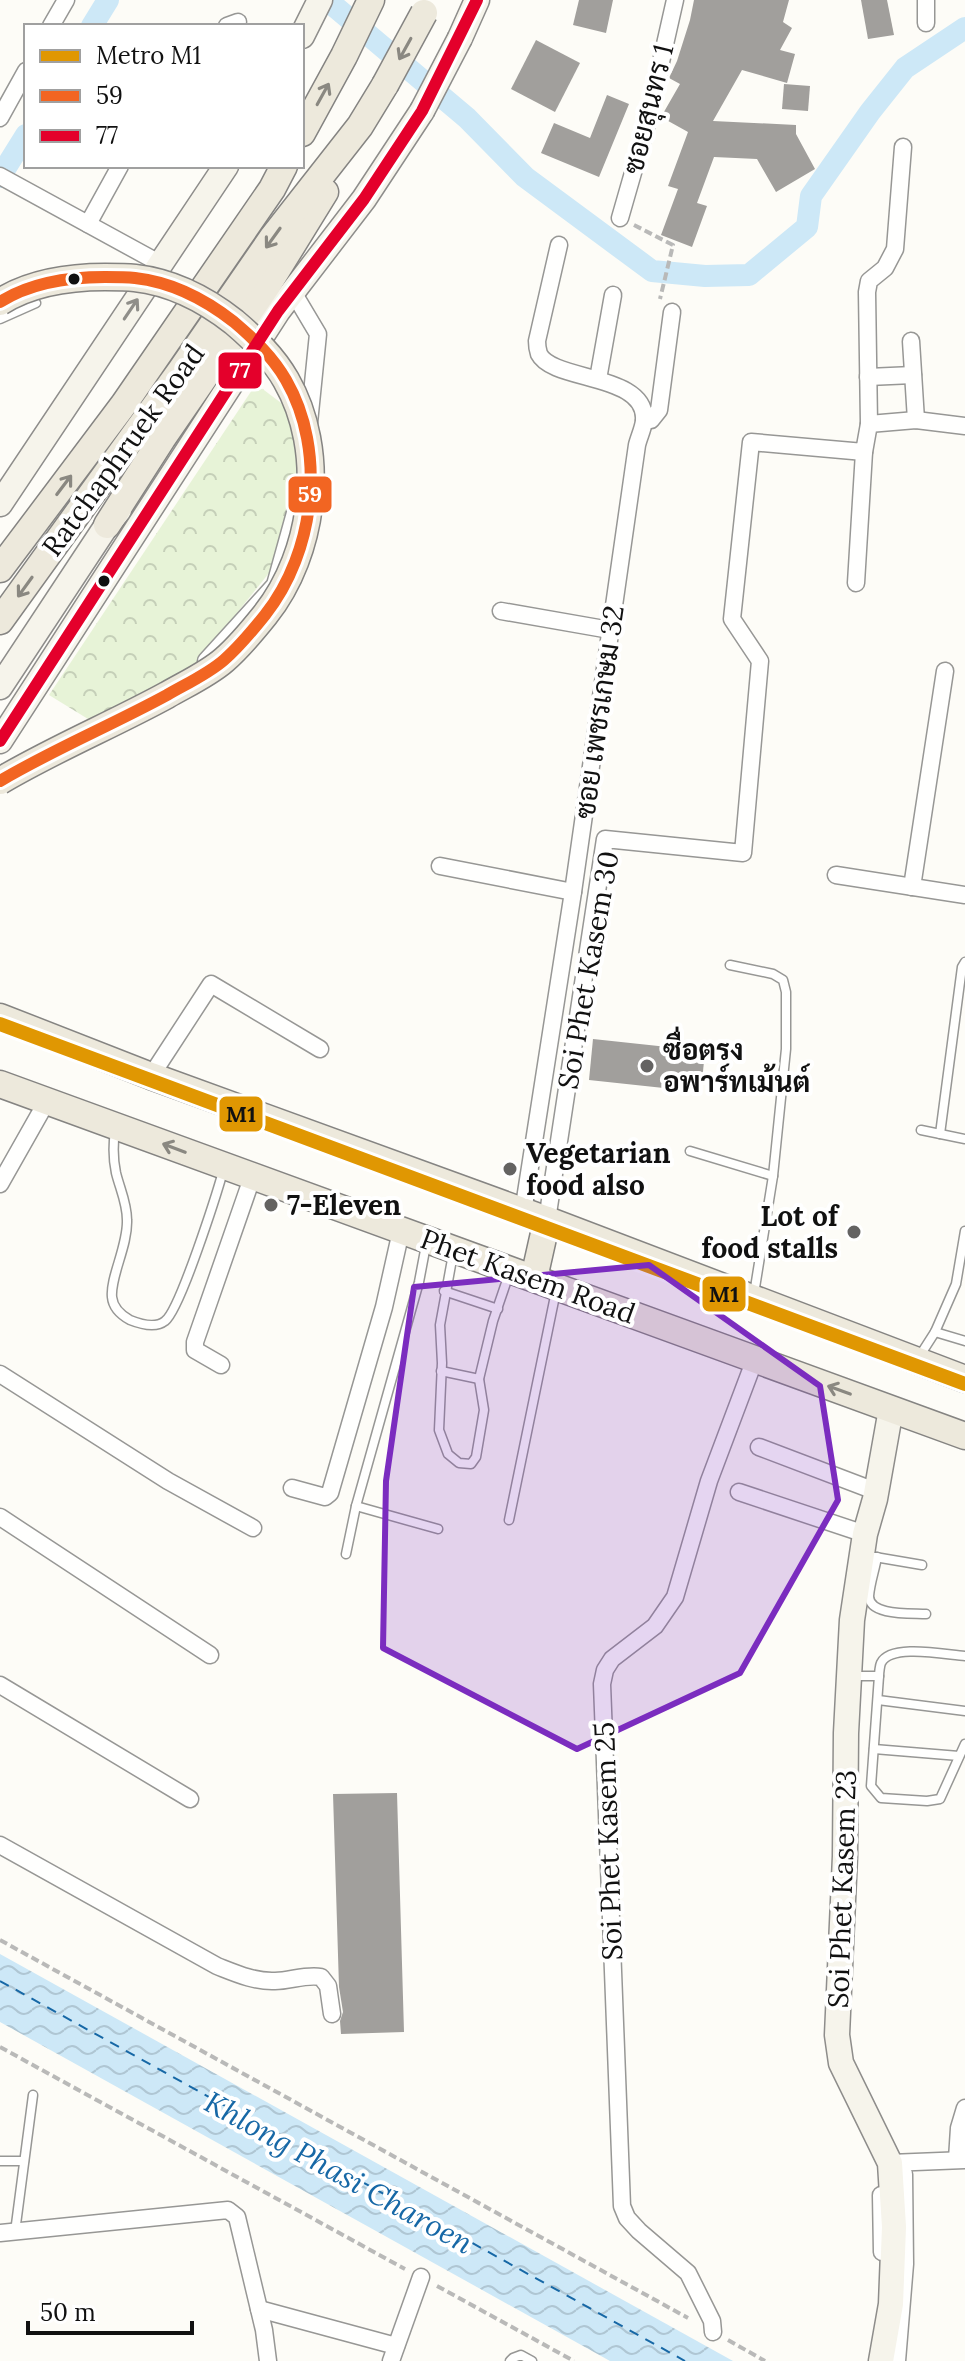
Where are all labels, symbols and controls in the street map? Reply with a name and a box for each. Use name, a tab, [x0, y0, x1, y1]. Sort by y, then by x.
legend	[24, 24, 304, 168]
one-way arrow	[396, 37, 412, 60]
text: Metro M1	[96, 40, 201, 71]
street label: ซอยสุนทร 1	[614, 40, 684, 178]
text: 59	[96, 80, 123, 111]
one-way arrow	[316, 83, 331, 107]
text: 77	[96, 120, 118, 151]
one-way arrow	[264, 226, 281, 248]
unlabelled marker	[66, 271, 82, 287]
one-way arrow	[123, 299, 139, 321]
street label: Ratchaphruek Road	[34, 337, 212, 563]
line badge: 77	[217, 351, 263, 390]
text: 77	[230, 356, 250, 384]
one-way arrow	[55, 475, 72, 496]
line badge: 59	[287, 475, 333, 514]
text: 59	[298, 480, 322, 508]
unlabelled marker	[96, 573, 112, 589]
one-way arrow	[17, 575, 33, 597]
street label: ซอย เพชรเกษม 32	[566, 603, 632, 821]
street label: Soi Phet Kasem 30	[549, 848, 627, 1092]
place label: ซื่อตรง อพาร์ทเม้นต์	[663, 1026, 811, 1100]
marker: ซื่อตรง อพาร์ทเม้นต์	[638, 1057, 656, 1075]
line badge: M1	[218, 1095, 264, 1133]
text: M1	[226, 1100, 256, 1128]
place label: Vegetarian food also	[526, 1135, 671, 1203]
one-way arrow	[162, 1140, 187, 1154]
marker: Vegetarian food also	[501, 1160, 519, 1178]
place label: 7-Eleven	[287, 1187, 401, 1223]
marker: 7-Eleven	[262, 1196, 280, 1214]
place label: Lot of food stalls	[701, 1198, 840, 1266]
street label: Phet Kasem Road	[416, 1220, 640, 1332]
marker: Lot of food stalls	[845, 1223, 863, 1241]
line badge: M1	[701, 1275, 747, 1313]
text: M1	[709, 1280, 739, 1308]
one-way arrow	[827, 1382, 852, 1397]
street label: Soi Phet Kasem 25	[586, 1721, 630, 1961]
street label: Soi Phet Kasem 23	[820, 1769, 864, 2009]
water label: Khlong Phasi Charoen	[198, 2082, 480, 2262]
scale bar	[28, 2285, 192, 2335]
text: 50 m	[40, 2297, 96, 2328]

